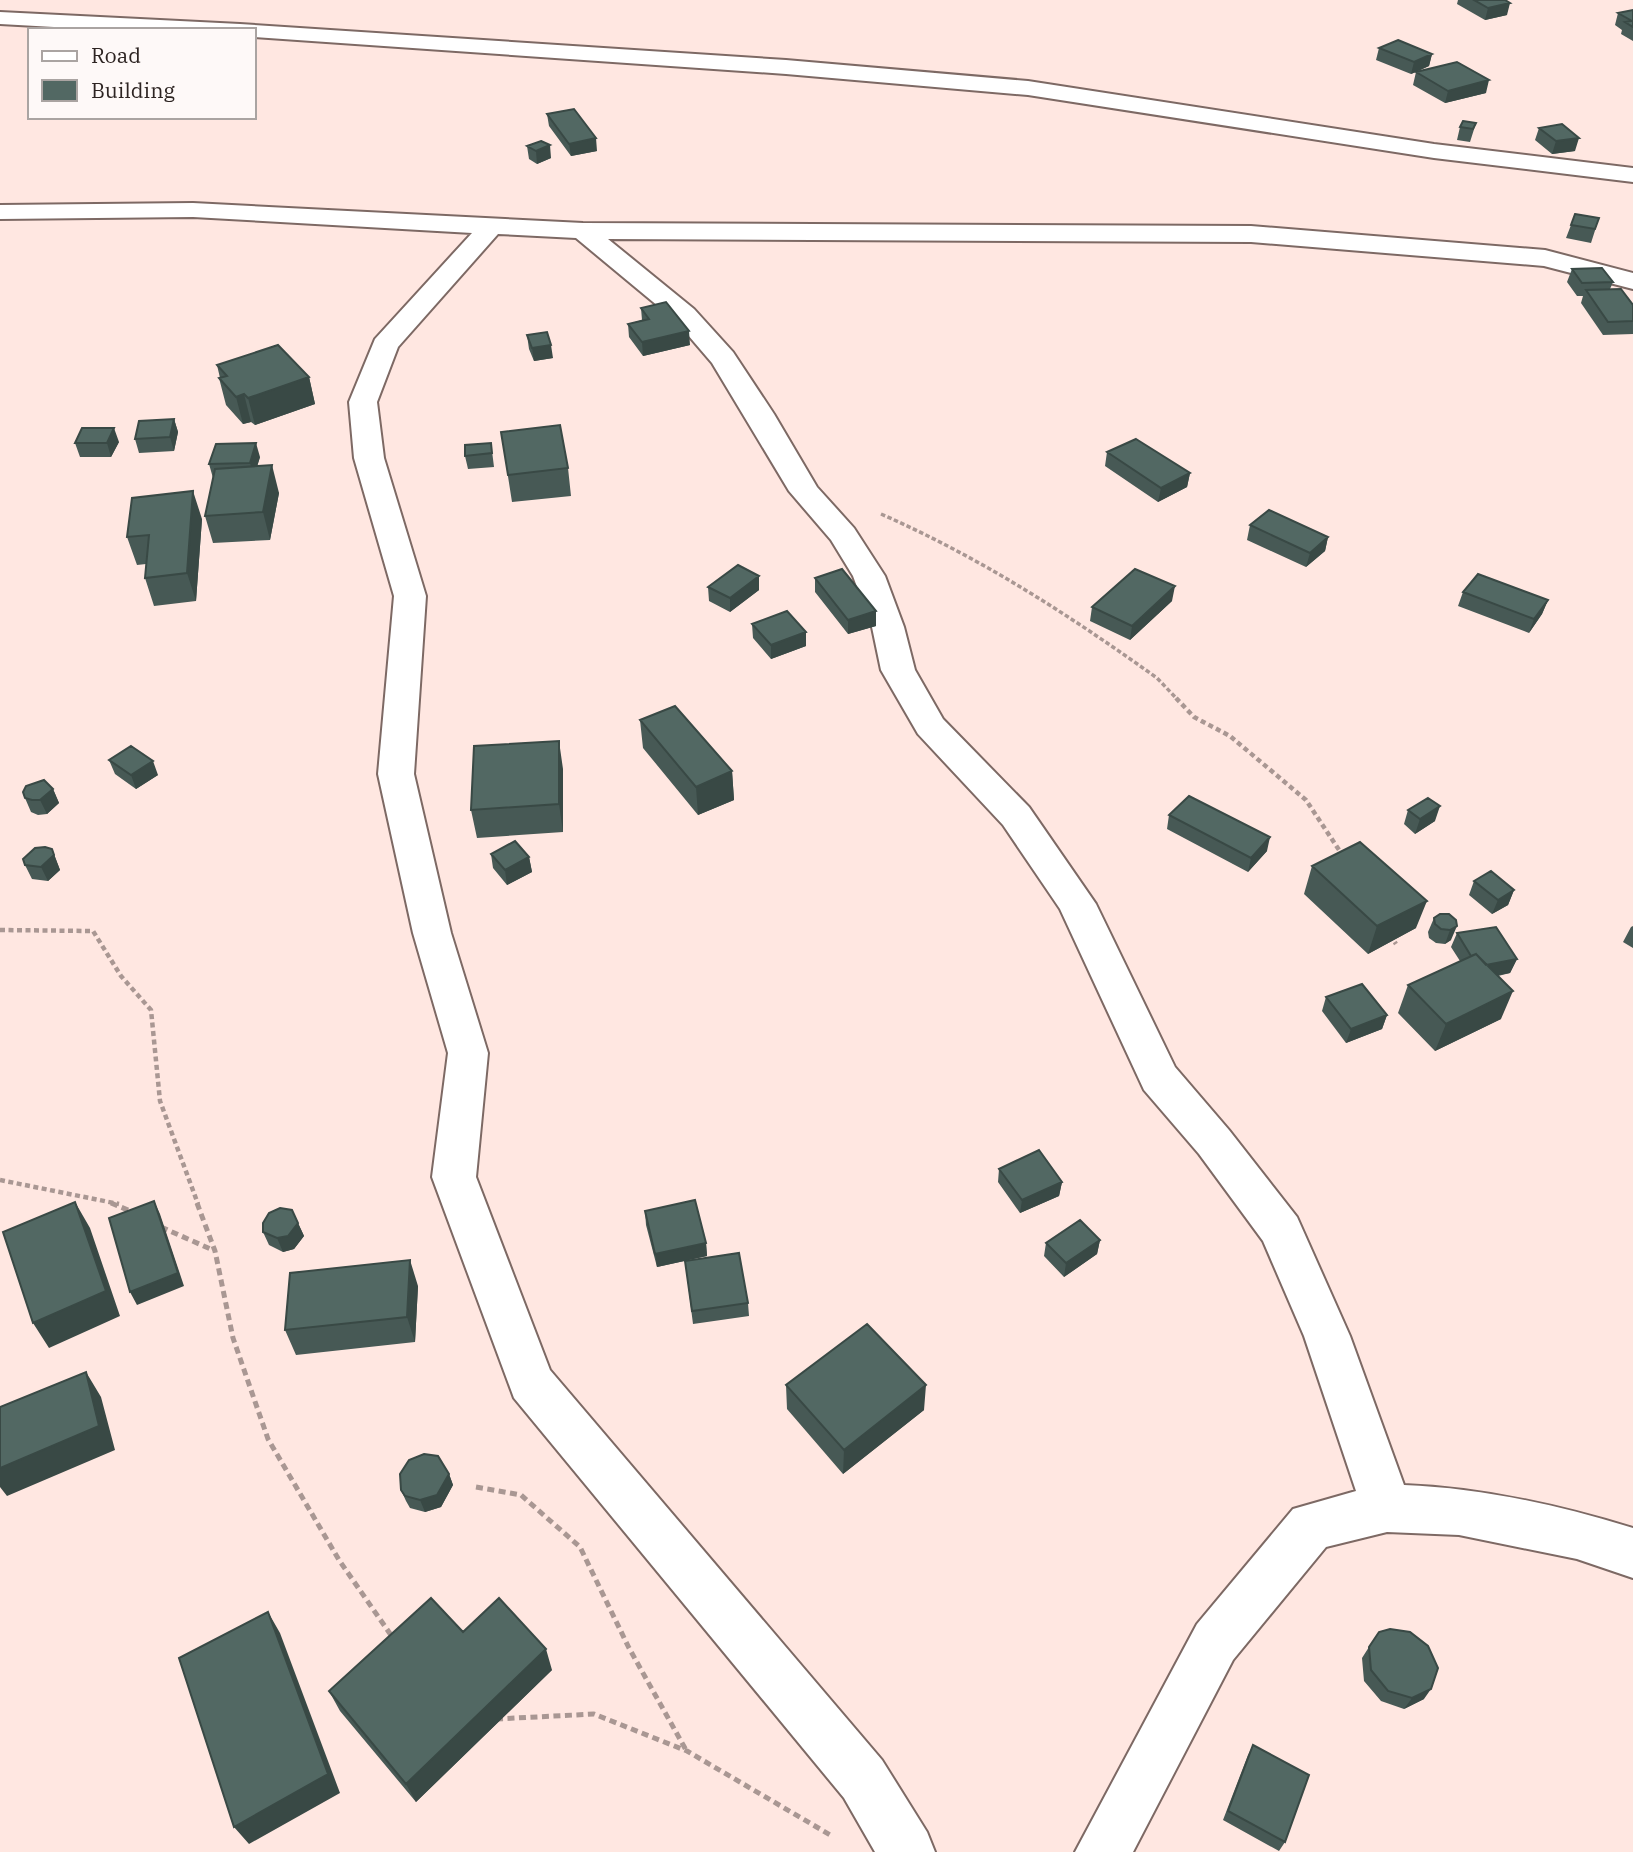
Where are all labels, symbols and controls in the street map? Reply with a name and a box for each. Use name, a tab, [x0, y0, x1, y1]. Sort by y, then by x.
legend	[28, 28, 256, 119]
text: Road	[91, 41, 141, 69]
text: Building	[91, 76, 176, 104]

